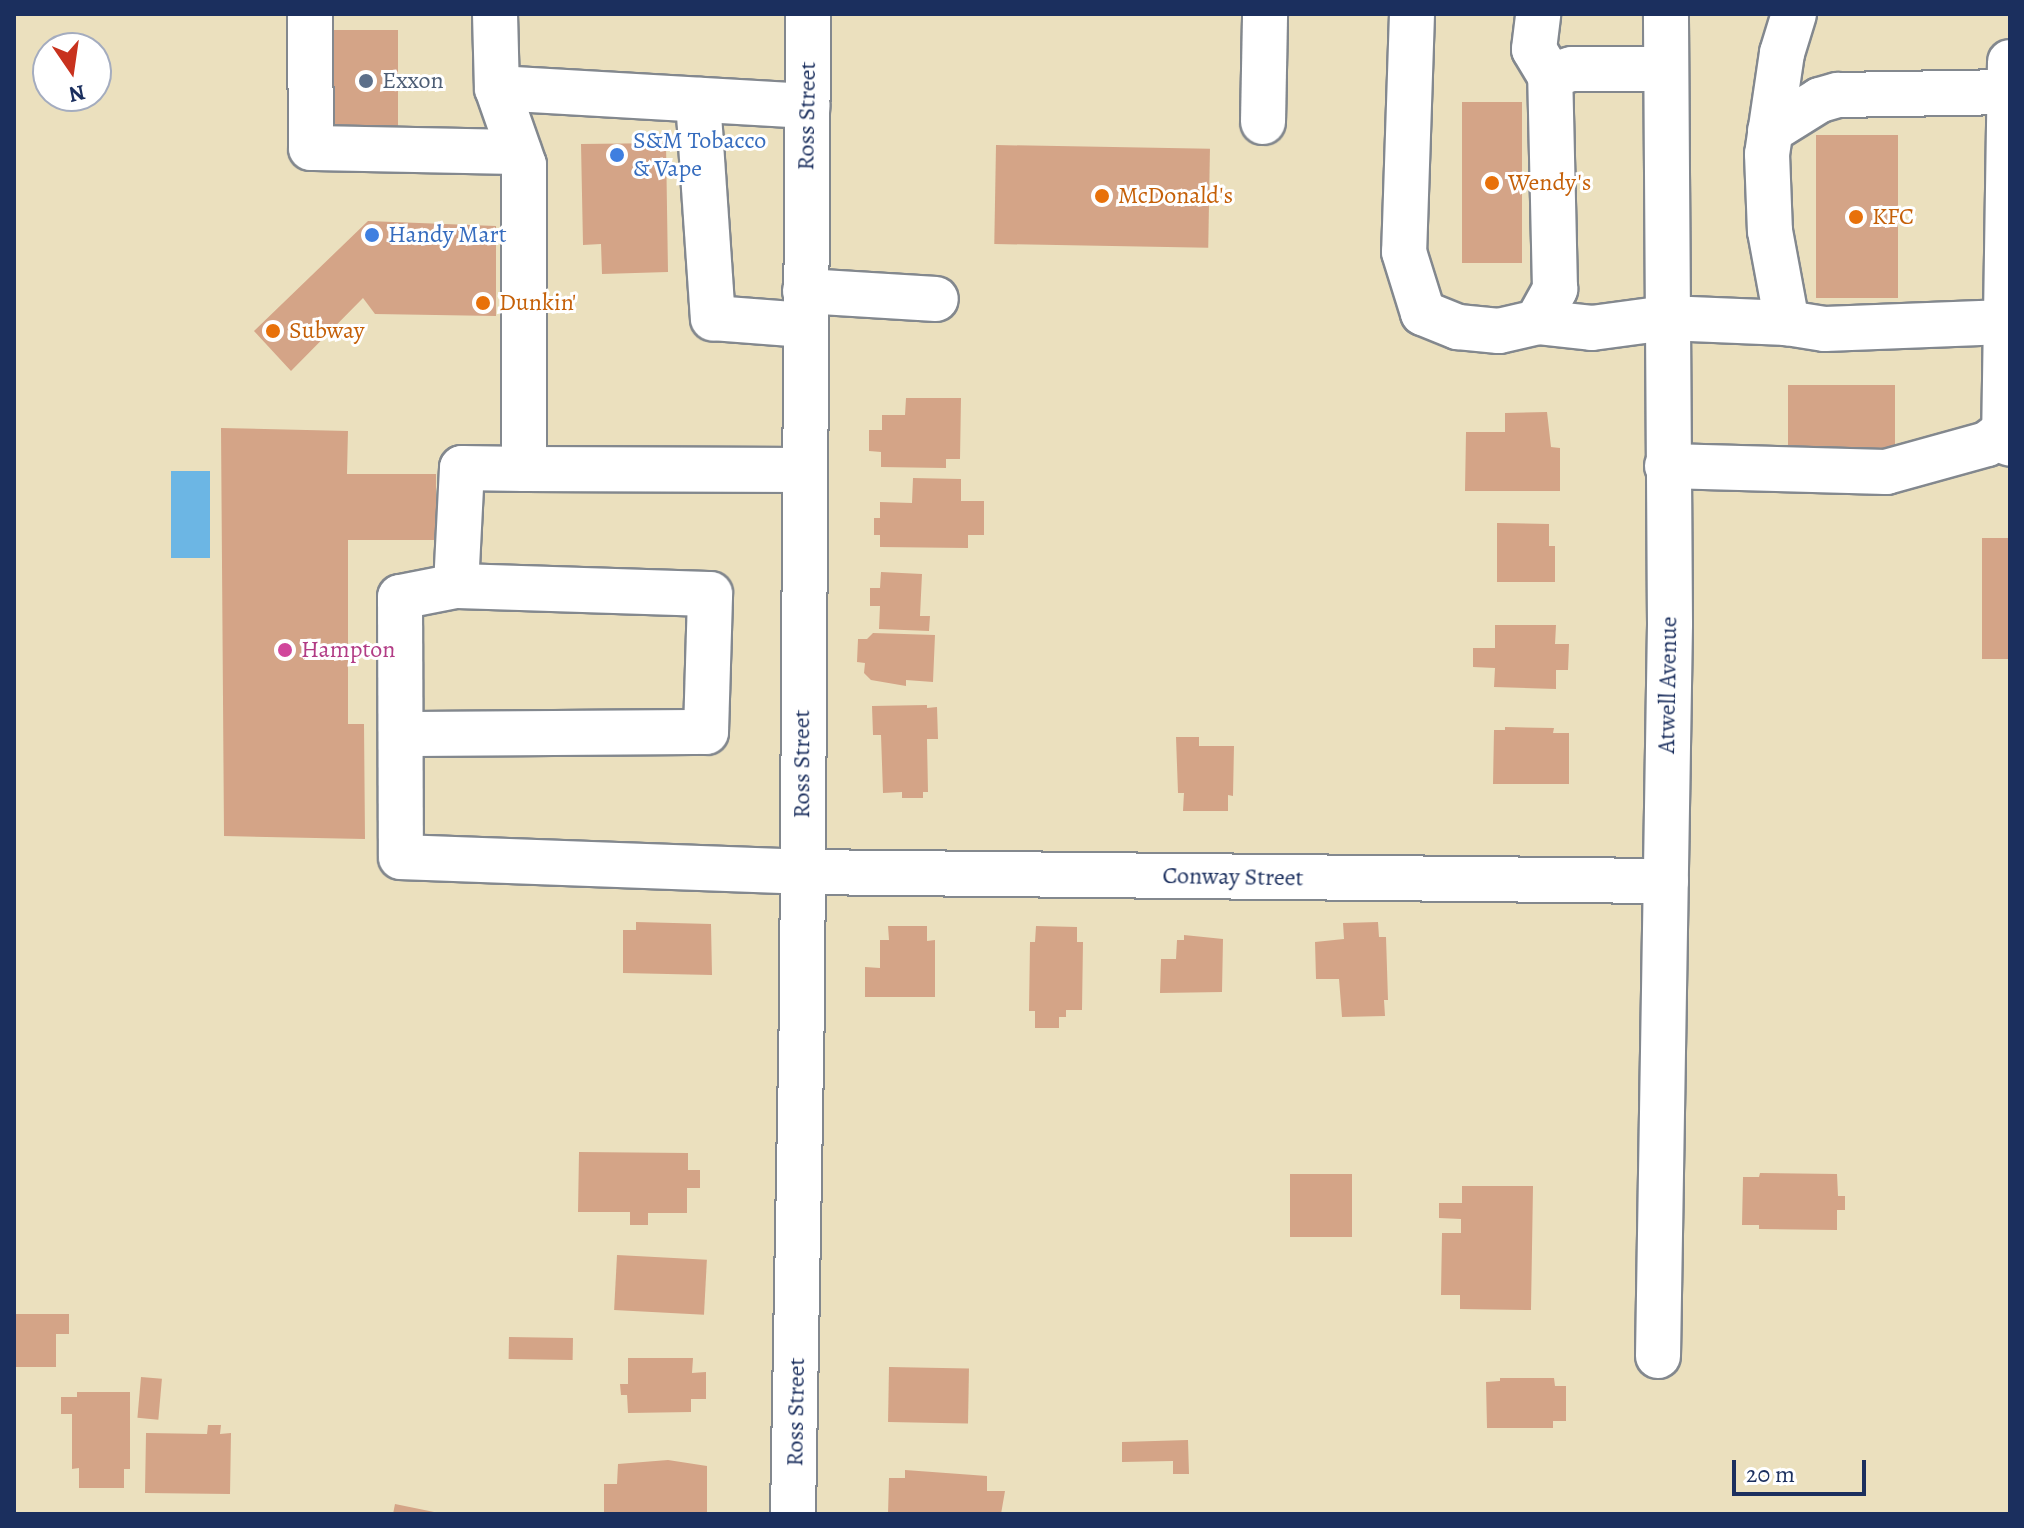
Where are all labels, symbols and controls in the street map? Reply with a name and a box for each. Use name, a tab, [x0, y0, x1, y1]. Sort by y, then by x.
north arrow	[32, 32, 112, 112]
street label: Ross Street	[792, 61, 822, 171]
place label: Exxon	[382, 67, 444, 95]
marker: Exxon	[357, 72, 375, 90]
text: N	[66, 77, 88, 110]
place label: S&M Tobacco & Vape	[633, 127, 766, 183]
marker: S&M Tobacco & Vape	[608, 146, 626, 164]
place label: Wendy's	[1508, 169, 1591, 197]
marker: Wendy's	[1483, 174, 1501, 192]
place label: McDonald's	[1118, 182, 1233, 210]
marker: McDonald's	[1093, 187, 1111, 205]
place label: KFC	[1872, 203, 1914, 231]
marker: KFC	[1847, 208, 1865, 226]
place label: Handy Mart	[388, 221, 507, 249]
marker: Handy Mart	[363, 226, 381, 244]
place label: Dunkin'	[499, 289, 576, 317]
marker: Dunkin'	[474, 294, 492, 312]
place label: Subway	[289, 317, 364, 345]
marker: Subway	[264, 322, 282, 340]
street label: Atwell Avenue	[1652, 616, 1684, 754]
place label: Hampton	[301, 636, 395, 664]
marker: Hampton	[276, 641, 294, 659]
street label: Ross Street	[788, 710, 816, 818]
street label: Conway Street	[1162, 861, 1304, 893]
street label: Ross Street	[781, 1357, 811, 1467]
scale bar	[1736, 1444, 1870, 1494]
text: 20 m	[1746, 1458, 1795, 1490]

